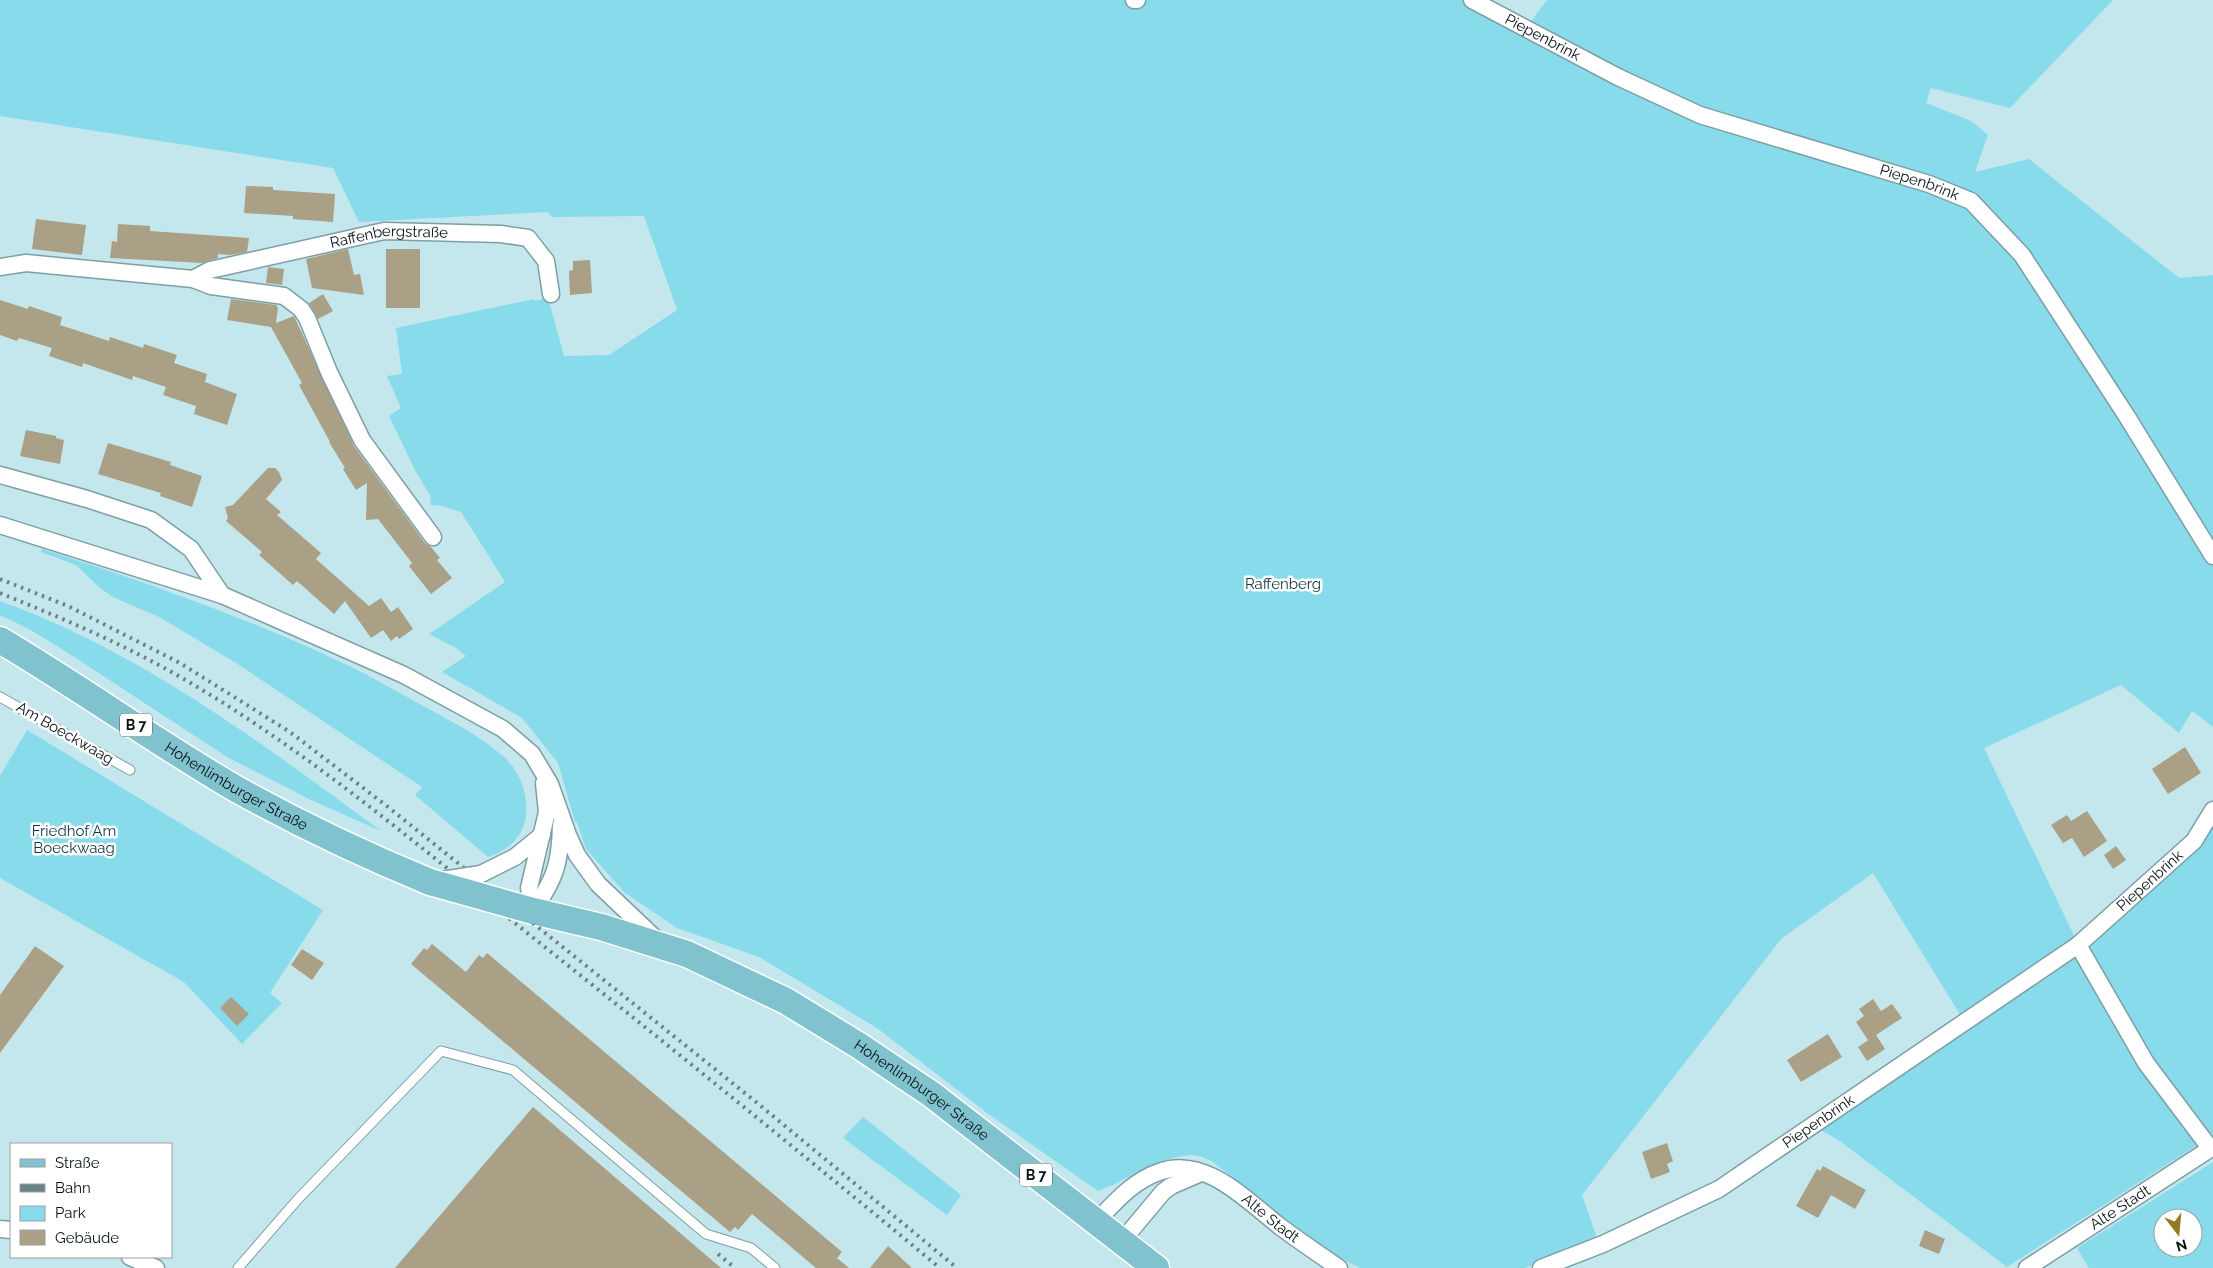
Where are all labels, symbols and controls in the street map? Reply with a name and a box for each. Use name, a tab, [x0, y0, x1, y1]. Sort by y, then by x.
street label: Piepenbrink	[1502, 10, 1584, 65]
street label: Piepenbrink	[1878, 161, 1962, 204]
street label: Raffenbergstraße	[328, 222, 448, 252]
park label: Raffenberg	[1245, 575, 1321, 593]
street label: Am Boeckwaag	[13, 698, 117, 768]
road number: B 7	[120, 714, 152, 736]
street label: Hohenlimburger Straße	[161, 738, 311, 834]
park label: Friedhof Am Boeckwaag	[32, 822, 116, 857]
street label: Piepenbrink	[2113, 846, 2187, 915]
street label: Hohenlimburger Straße	[851, 1036, 993, 1145]
street label: Piepenbrink	[1779, 1091, 1858, 1152]
legend	[10, 1143, 172, 1258]
text: Straße	[55, 1154, 100, 1172]
road number: B 7	[1020, 1164, 1052, 1186]
text: Bahn	[55, 1179, 91, 1197]
street label: Alte Stadt	[2086, 1181, 2154, 1234]
street label: Alte Stadt	[1238, 1190, 1303, 1247]
text: Park	[55, 1204, 86, 1222]
north arrow	[2153, 1208, 2203, 1258]
text: Gebäude	[55, 1229, 119, 1247]
text: N	[2174, 1236, 2189, 1255]

